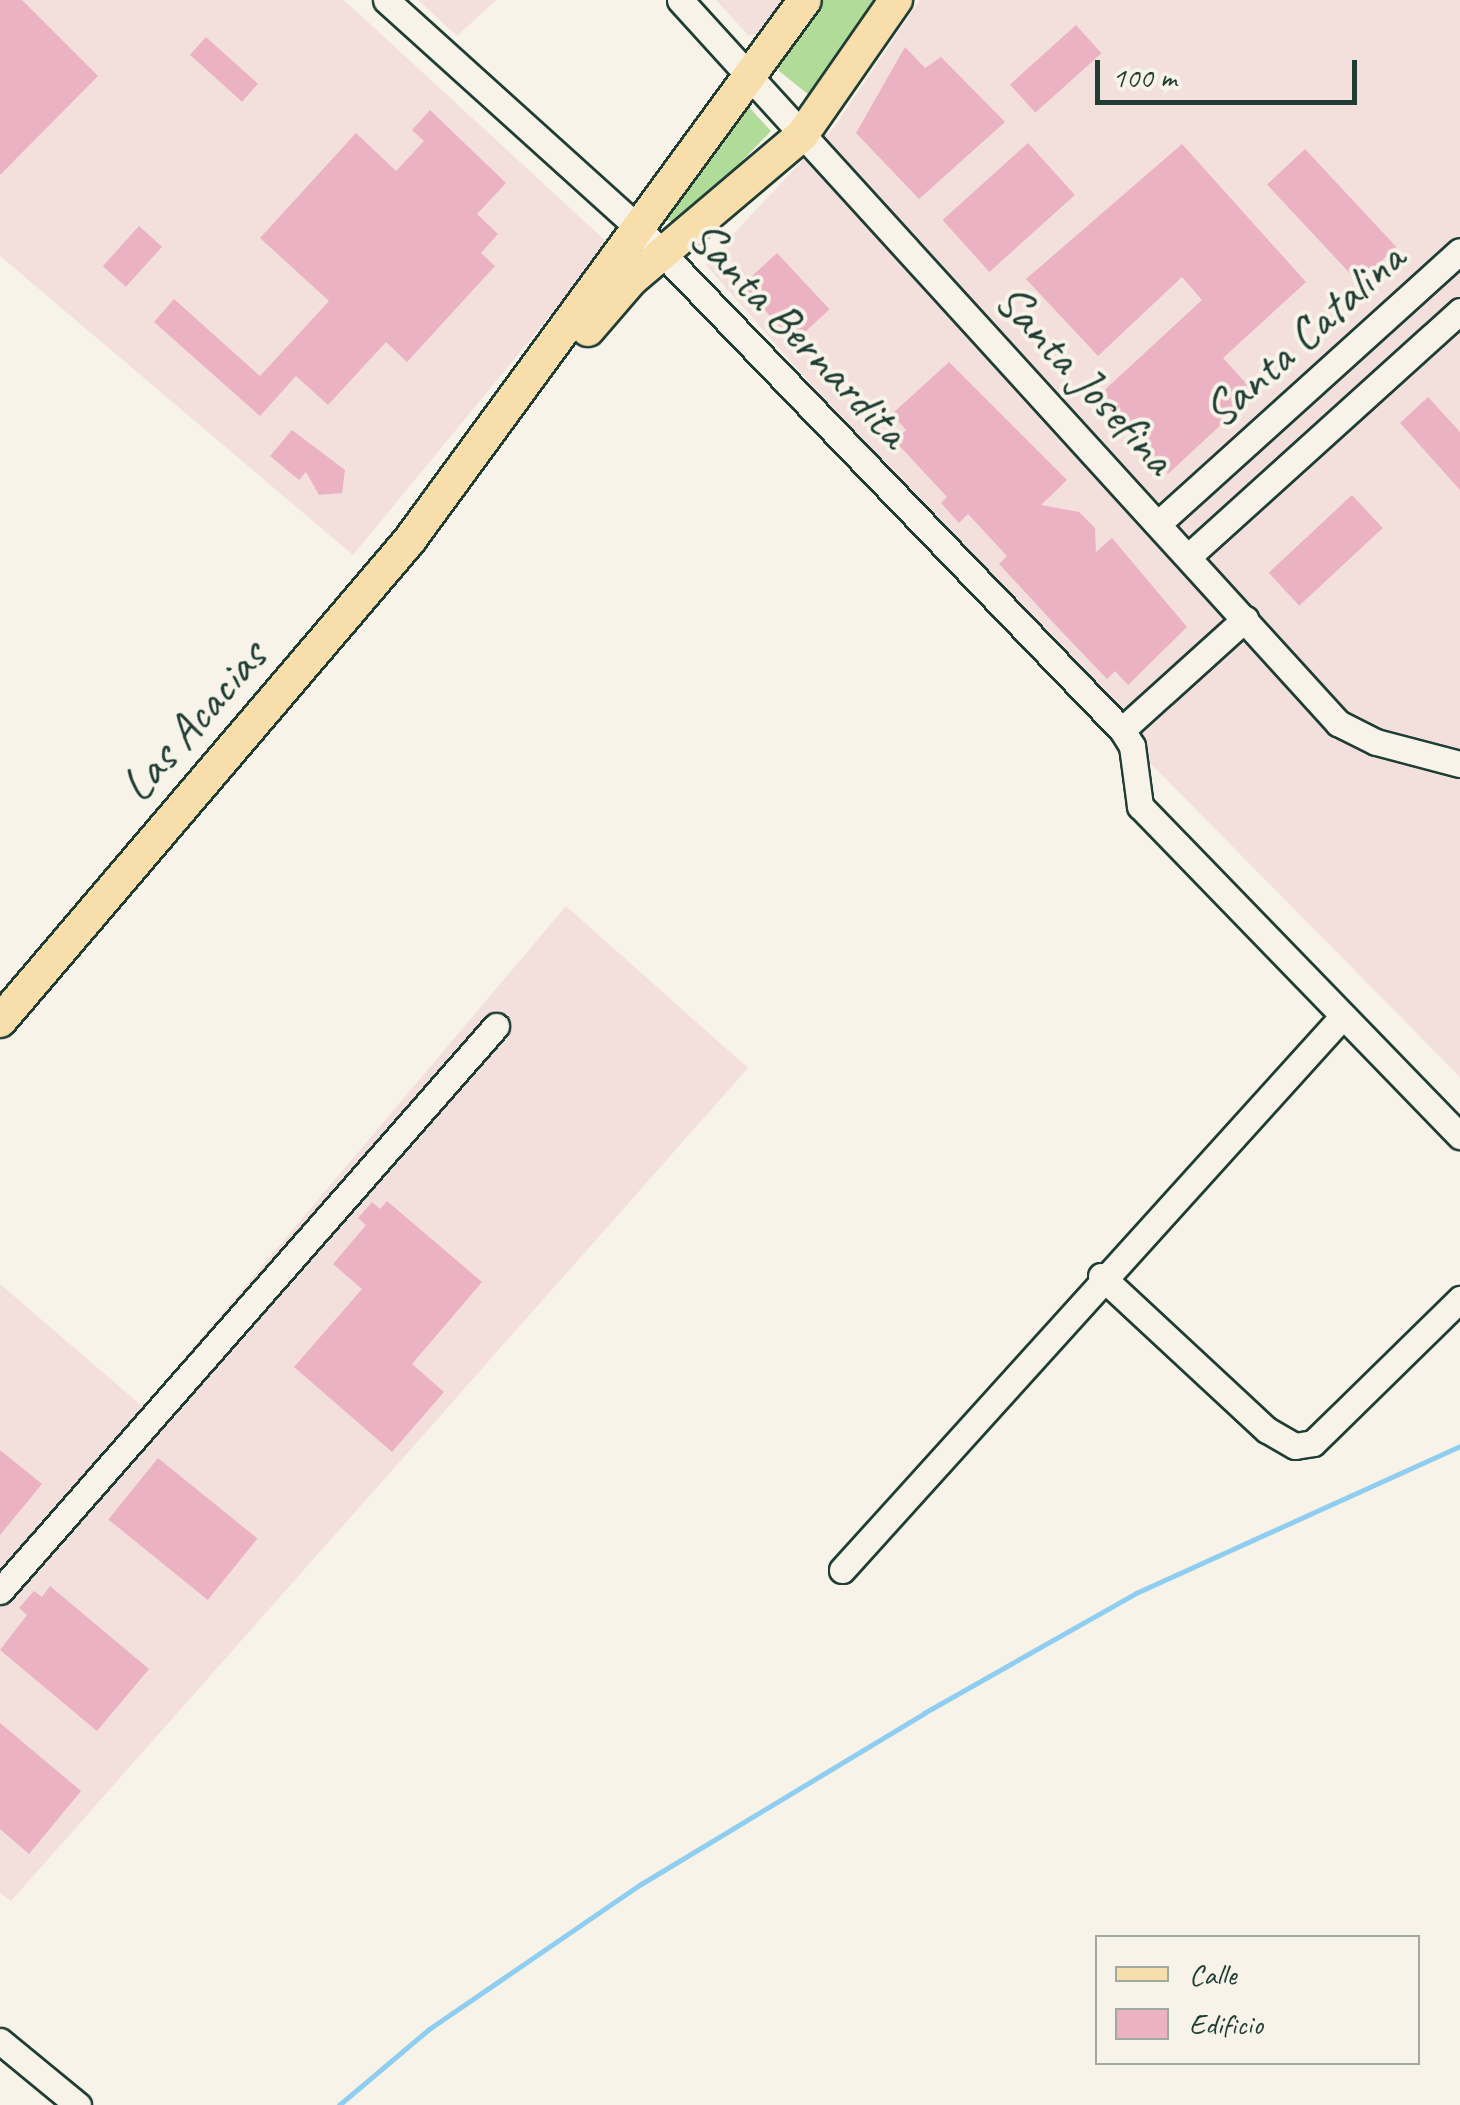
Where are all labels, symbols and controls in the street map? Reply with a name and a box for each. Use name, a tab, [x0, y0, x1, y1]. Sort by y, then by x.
scale bar	[1100, 40, 1362, 102]
text: 100 m	[1112, 58, 1177, 96]
street label: Santa Bernardita	[677, 209, 921, 459]
street label: Santa Catalina	[1192, 230, 1416, 440]
street label: Santa Josefina	[983, 272, 1187, 486]
street label: Las Acacias	[108, 629, 278, 813]
legend	[1095, 1935, 1420, 2065]
text: Calle	[1189, 1955, 1236, 1993]
text: Edificio	[1189, 2005, 1263, 2043]

